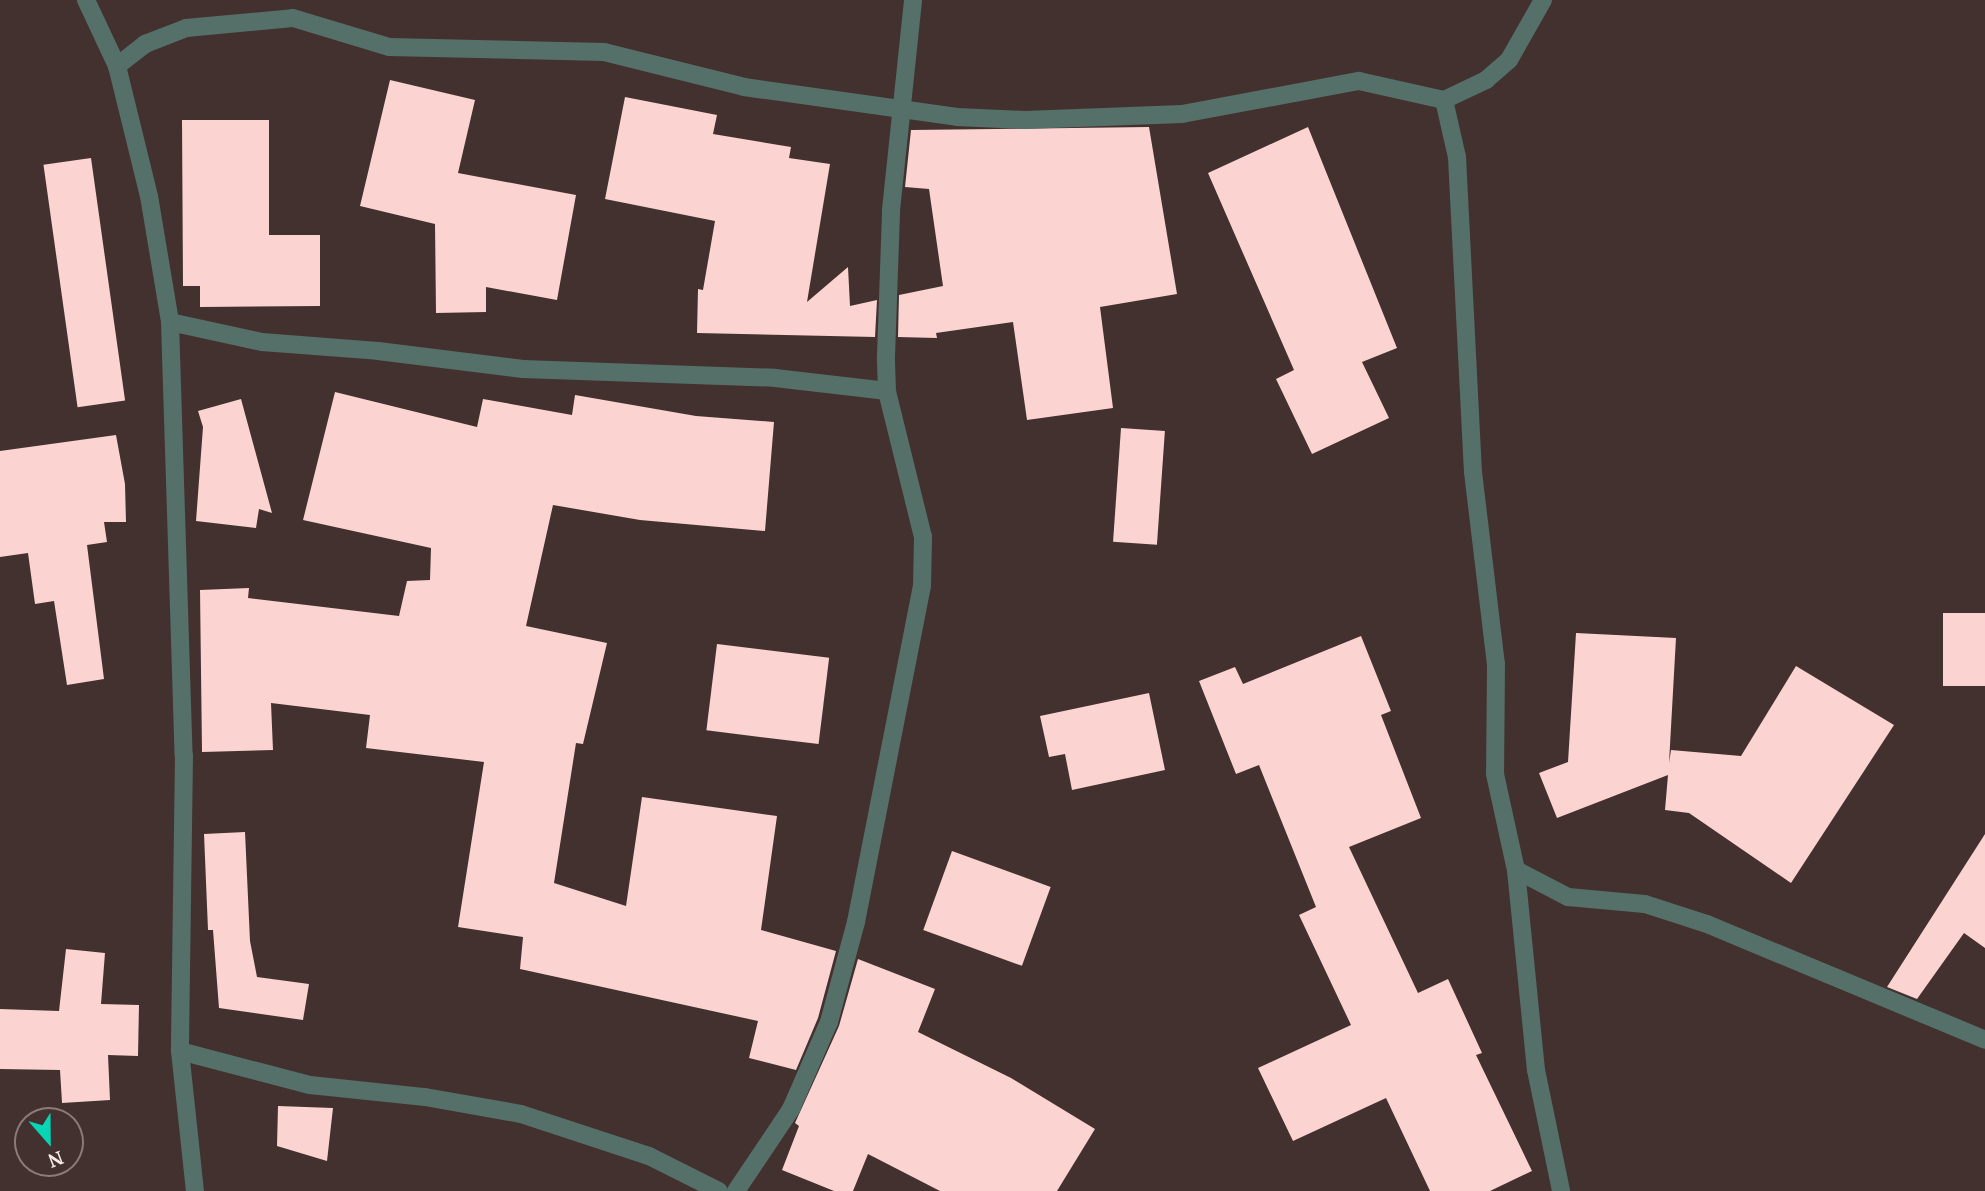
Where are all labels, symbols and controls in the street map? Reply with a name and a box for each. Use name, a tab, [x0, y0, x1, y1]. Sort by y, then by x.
north arrow	[14, 1107, 84, 1177]
text: N	[45, 1146, 67, 1174]

